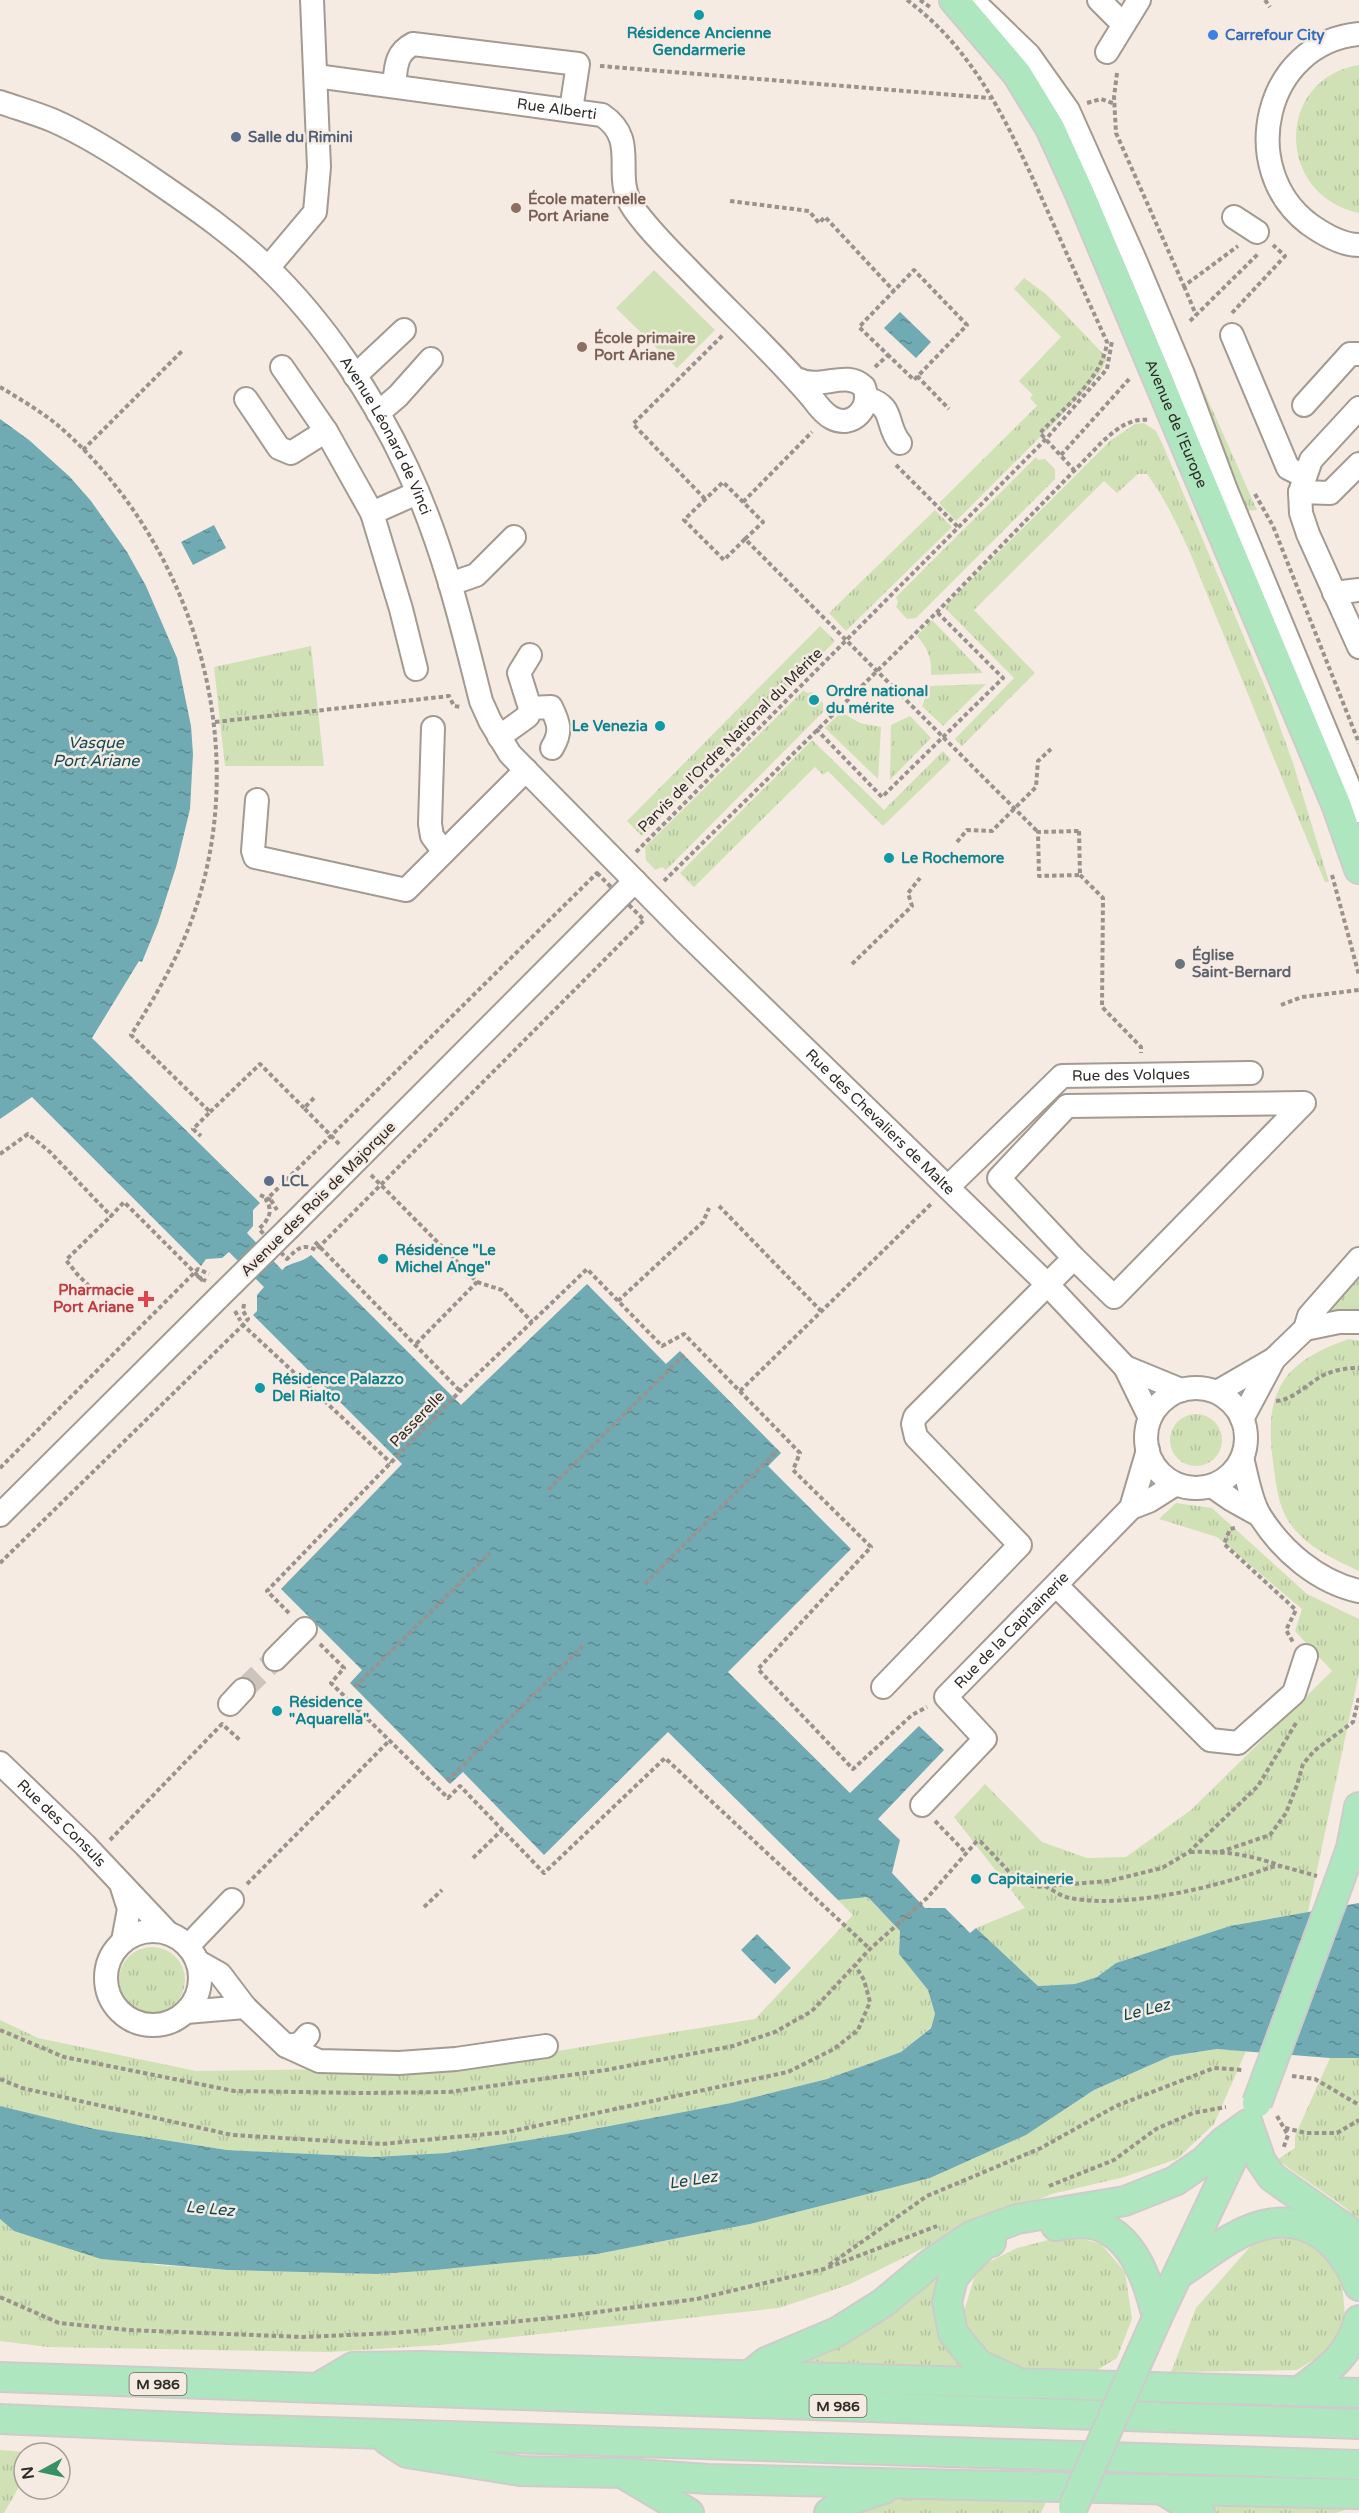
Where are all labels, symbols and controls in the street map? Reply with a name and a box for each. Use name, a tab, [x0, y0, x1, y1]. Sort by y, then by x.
marker: Résidence Ancienne Gendarmerie	[692, 8, 706, 22]
place label: Résidence Ancienne Gendarmerie	[627, 24, 772, 59]
place label: Carrefour City	[1225, 26, 1325, 45]
marker: Carrefour City	[1206, 28, 1220, 42]
street label: Rue Alberti	[516, 94, 598, 123]
place label: Salle du Rimini	[248, 128, 353, 146]
marker: Salle du Rimini	[229, 130, 243, 144]
place label: École maternelle Port Ariane	[528, 189, 647, 225]
marker: École maternelle Port Ariane	[509, 201, 523, 215]
place label: École primaire Port Ariane	[594, 328, 696, 364]
marker: École primaire Port Ariane	[575, 340, 589, 354]
street label: Avenue Léonard de Vinci	[336, 353, 435, 517]
street label: Avenue de l'Europe	[1141, 357, 1211, 491]
street label: Parvis de l'Ordre National du Mérite	[634, 644, 826, 836]
place label: Ordre national du mérite	[826, 682, 928, 717]
marker: Ordre national du mérite	[807, 693, 821, 707]
place label: Le Venezia	[572, 717, 648, 735]
marker: Le Venezia	[653, 719, 667, 733]
water label: Vasque Port Ariane	[53, 733, 140, 771]
place label: Le Rochemore	[901, 849, 1005, 867]
marker: Le Rochemore	[882, 851, 896, 865]
place label: Église Saint-Bernard	[1192, 945, 1291, 981]
marker: Église Saint-Bernard	[1173, 957, 1187, 971]
street label: Rue des Chevaliers de Malte	[802, 1045, 959, 1198]
street label: Rue des Volques	[1072, 1065, 1190, 1085]
street label: Avenue des Rois de Majorque	[237, 1118, 399, 1280]
place label: LCL	[281, 1172, 309, 1190]
marker: LCL	[262, 1174, 276, 1188]
place label: Résidence "Le Michel Ange"	[395, 1241, 496, 1277]
marker: Résidence "Le Michel Ange"	[376, 1252, 390, 1266]
place label: Pharmacie Port Ariane	[53, 1281, 134, 1316]
marker: Pharmacie Port Ariane	[139, 1292, 153, 1306]
place label: Résidence Palazzo Del Rialto	[272, 1370, 404, 1405]
marker: Résidence Palazzo Del Rialto	[253, 1381, 267, 1395]
street label: Passerelle	[386, 1387, 448, 1451]
street label: Rue de la Capitainerie	[950, 1568, 1072, 1692]
place label: Résidence "Aquarella"	[289, 1693, 369, 1729]
marker: Résidence "Aquarella"	[270, 1704, 284, 1718]
street label: Rue des Consuls	[14, 1776, 110, 1870]
place label: Capitainerie	[988, 1870, 1074, 1889]
marker: Capitainerie	[969, 1872, 983, 1886]
water label: Le Lez	[1120, 1994, 1174, 2026]
water label: Le Lez	[667, 2166, 721, 2194]
water label: Le Lez	[185, 2197, 237, 2221]
road number: M 986	[130, 2373, 186, 2395]
road number: M 986	[810, 2395, 866, 2417]
north arrow	[12, 2441, 72, 2501]
text: N	[17, 2465, 39, 2481]

